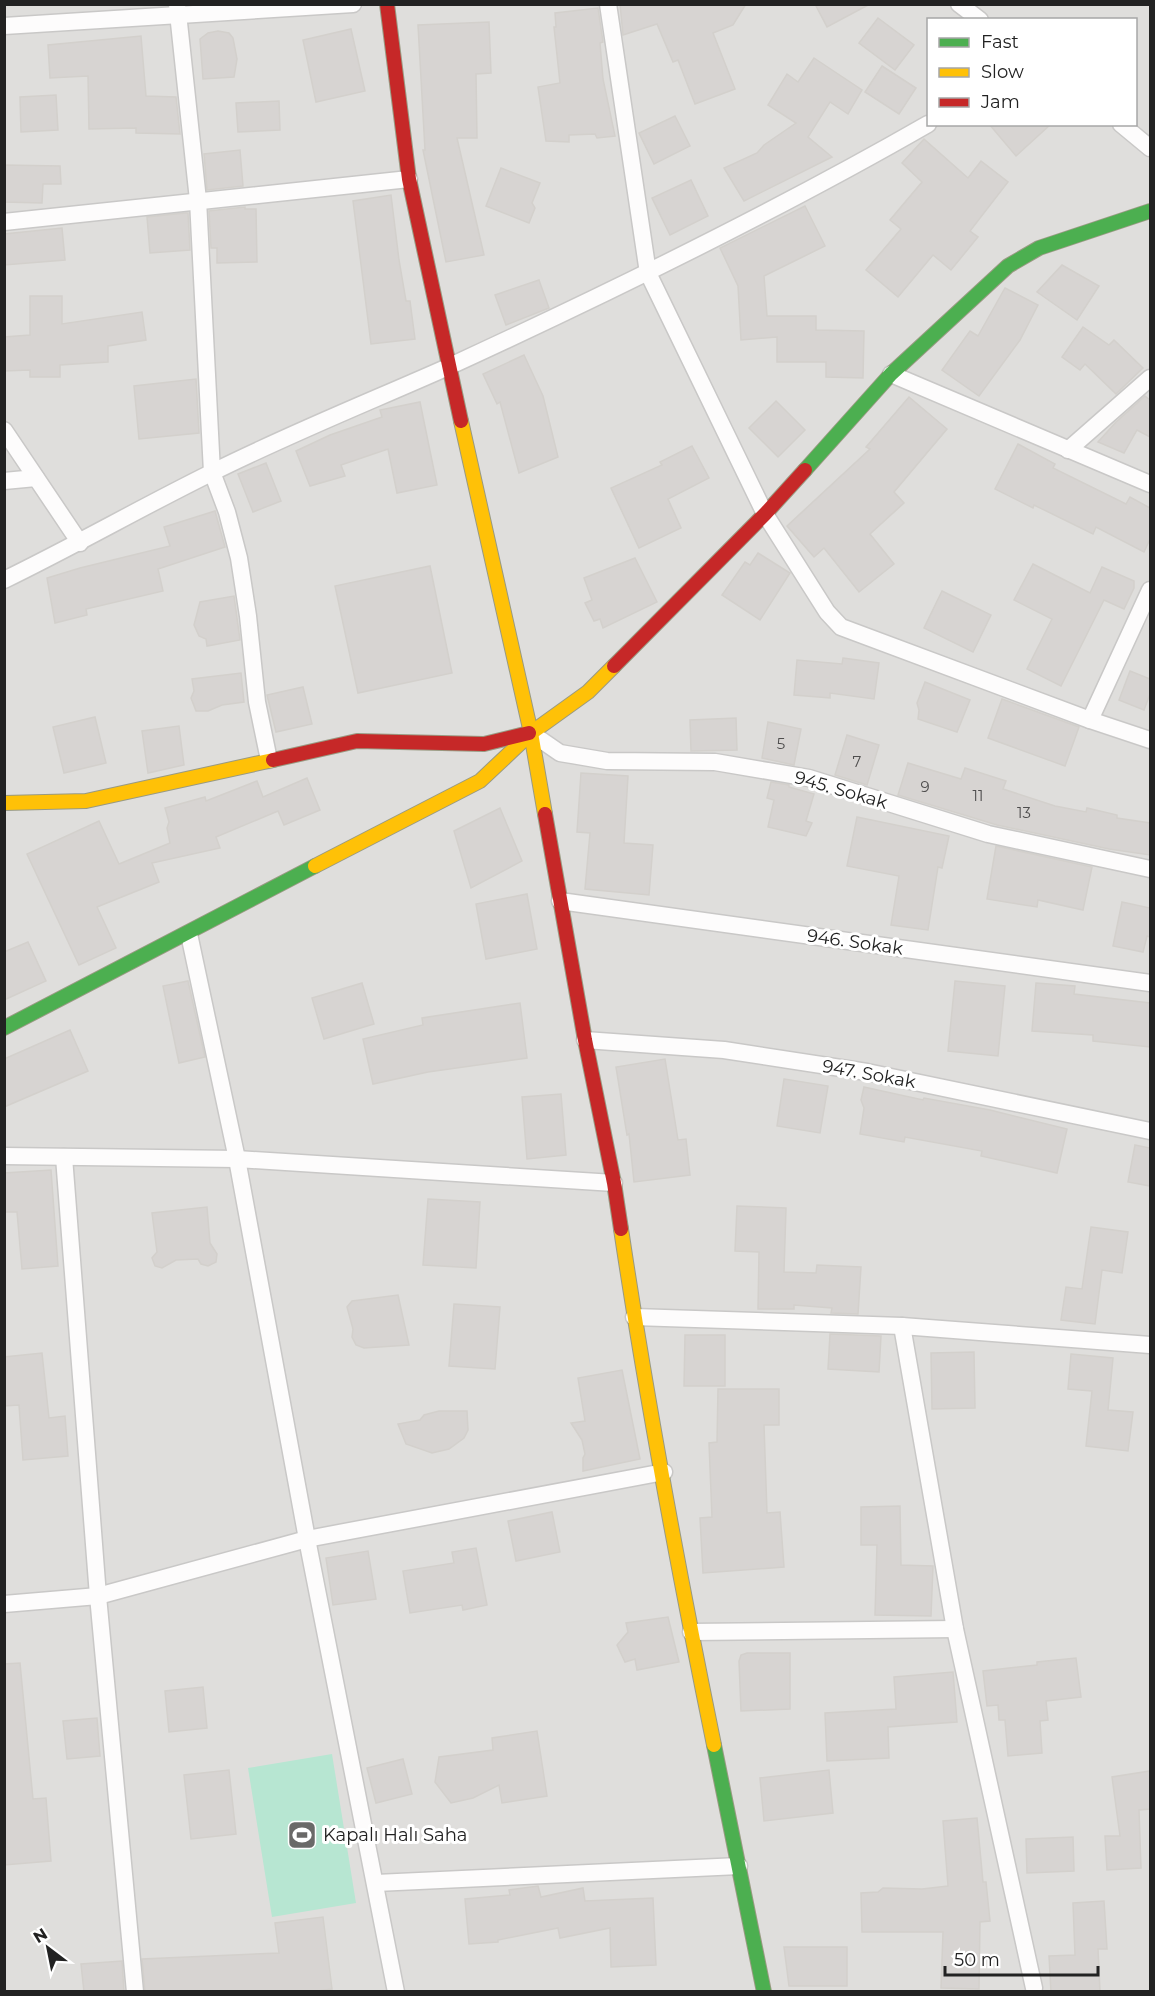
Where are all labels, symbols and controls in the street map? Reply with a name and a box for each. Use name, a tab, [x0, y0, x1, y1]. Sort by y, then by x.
legend	[927, 18, 1137, 126]
text: Fast	[981, 31, 1019, 53]
text: Slow	[981, 61, 1024, 83]
text: Jam	[980, 91, 1020, 113]
house number: 5	[777, 734, 785, 753]
house number: 7	[853, 752, 862, 771]
street label: 945. Sokak	[792, 766, 890, 814]
house number: 9	[920, 777, 930, 796]
house number: 11	[973, 786, 983, 805]
house number: 13	[1017, 803, 1031, 822]
street label: 946. Sokak	[806, 924, 905, 960]
street label: 947. Sokak	[821, 1055, 918, 1093]
sports icon: Kapalı Halı Saha	[286, 1819, 318, 1851]
place label: Kapalı Halı Saha	[323, 1824, 467, 1846]
north arrow	[18, 1918, 78, 1978]
text: N	[30, 1924, 51, 1947]
scale bar	[945, 1939, 1098, 1977]
text: 50 m	[954, 1949, 1000, 1971]

